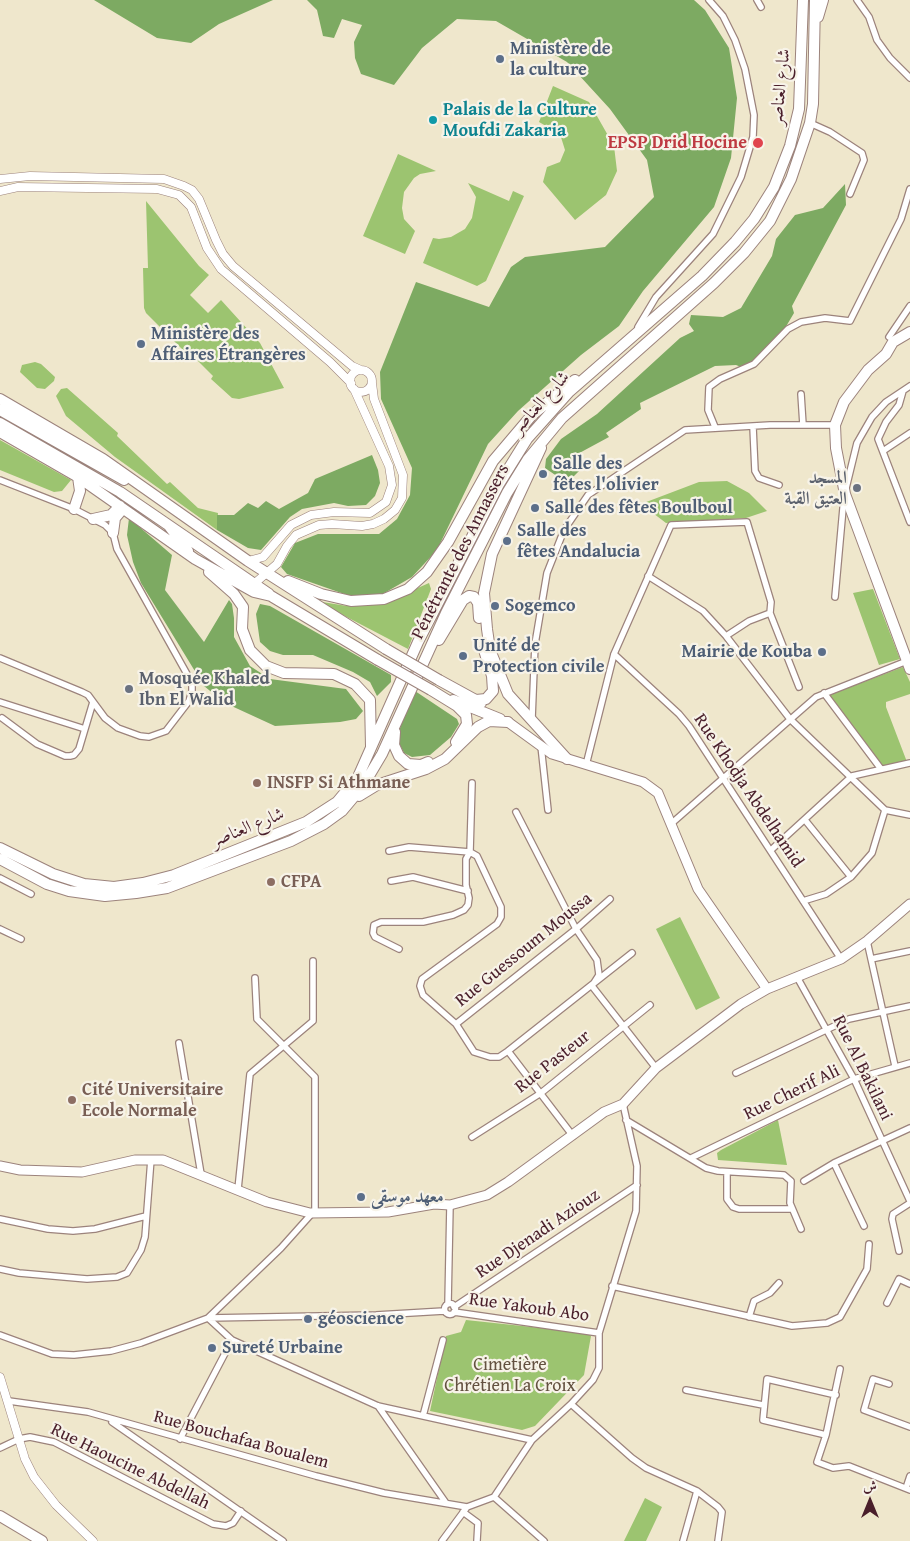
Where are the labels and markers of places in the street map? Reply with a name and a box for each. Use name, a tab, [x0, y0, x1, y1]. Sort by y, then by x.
place label: Ministère de la culture	[510, 38, 611, 80]
marker: Ministère de la culture	[494, 53, 506, 65]
place label: Palais de la Culture Moufdi Zakaria	[443, 99, 597, 142]
marker: Palais de la Culture Moufdi Zakaria	[427, 114, 439, 126]
place label: EPSP Drid Hocine	[608, 132, 747, 154]
marker: EPSP Drid Hocine	[751, 136, 765, 150]
place label: Ministère des Affaires Étrangères	[151, 323, 306, 366]
marker: Ministère des Affaires Étrangères	[135, 338, 147, 350]
place label: Salle des fêtes l'olivier	[553, 453, 659, 496]
place label: المسجد العتيق القبة	[785, 467, 847, 509]
marker: Salle des fêtes l'olivier	[537, 468, 549, 480]
marker: المسجد العتيق القبة	[851, 482, 863, 494]
place label: Salle des fêtes Boulboul	[545, 497, 733, 519]
marker: Salle des fêtes Boulboul	[529, 502, 541, 514]
place label: Salle des fêtes Andalucia	[517, 520, 640, 562]
marker: Salle des fêtes Andalucia	[501, 535, 513, 547]
place label: Sogemco	[505, 595, 576, 617]
marker: Sogemco	[489, 600, 501, 612]
place label: Unité de Protection civile	[473, 635, 605, 678]
place label: Mairie de Kouba	[682, 641, 812, 663]
marker: Mairie de Kouba	[816, 646, 828, 658]
marker: Unité de Protection civile	[457, 650, 469, 662]
place label: Mosquée Khaled Ibn El Walid	[139, 668, 270, 711]
marker: Mosquée Khaled Ibn El Walid	[123, 683, 135, 695]
place label: INSFP Si Athmane	[267, 772, 410, 794]
marker: INSFP Si Athmane	[251, 777, 263, 789]
place label: CFPA	[281, 871, 321, 893]
marker: CFPA	[265, 876, 277, 888]
place label: Cité Universitaire Ecole Normale	[82, 1079, 223, 1122]
marker: Cité Universitaire Ecole Normale	[66, 1094, 78, 1106]
place label: معهد موسقى	[371, 1186, 444, 1208]
marker: معهد موسقى	[355, 1191, 367, 1203]
place label: géoscience	[318, 1308, 404, 1330]
marker: géoscience	[302, 1313, 314, 1325]
place label: Sureté Urbaine	[222, 1337, 343, 1359]
marker: Sureté Urbaine	[206, 1342, 218, 1354]

